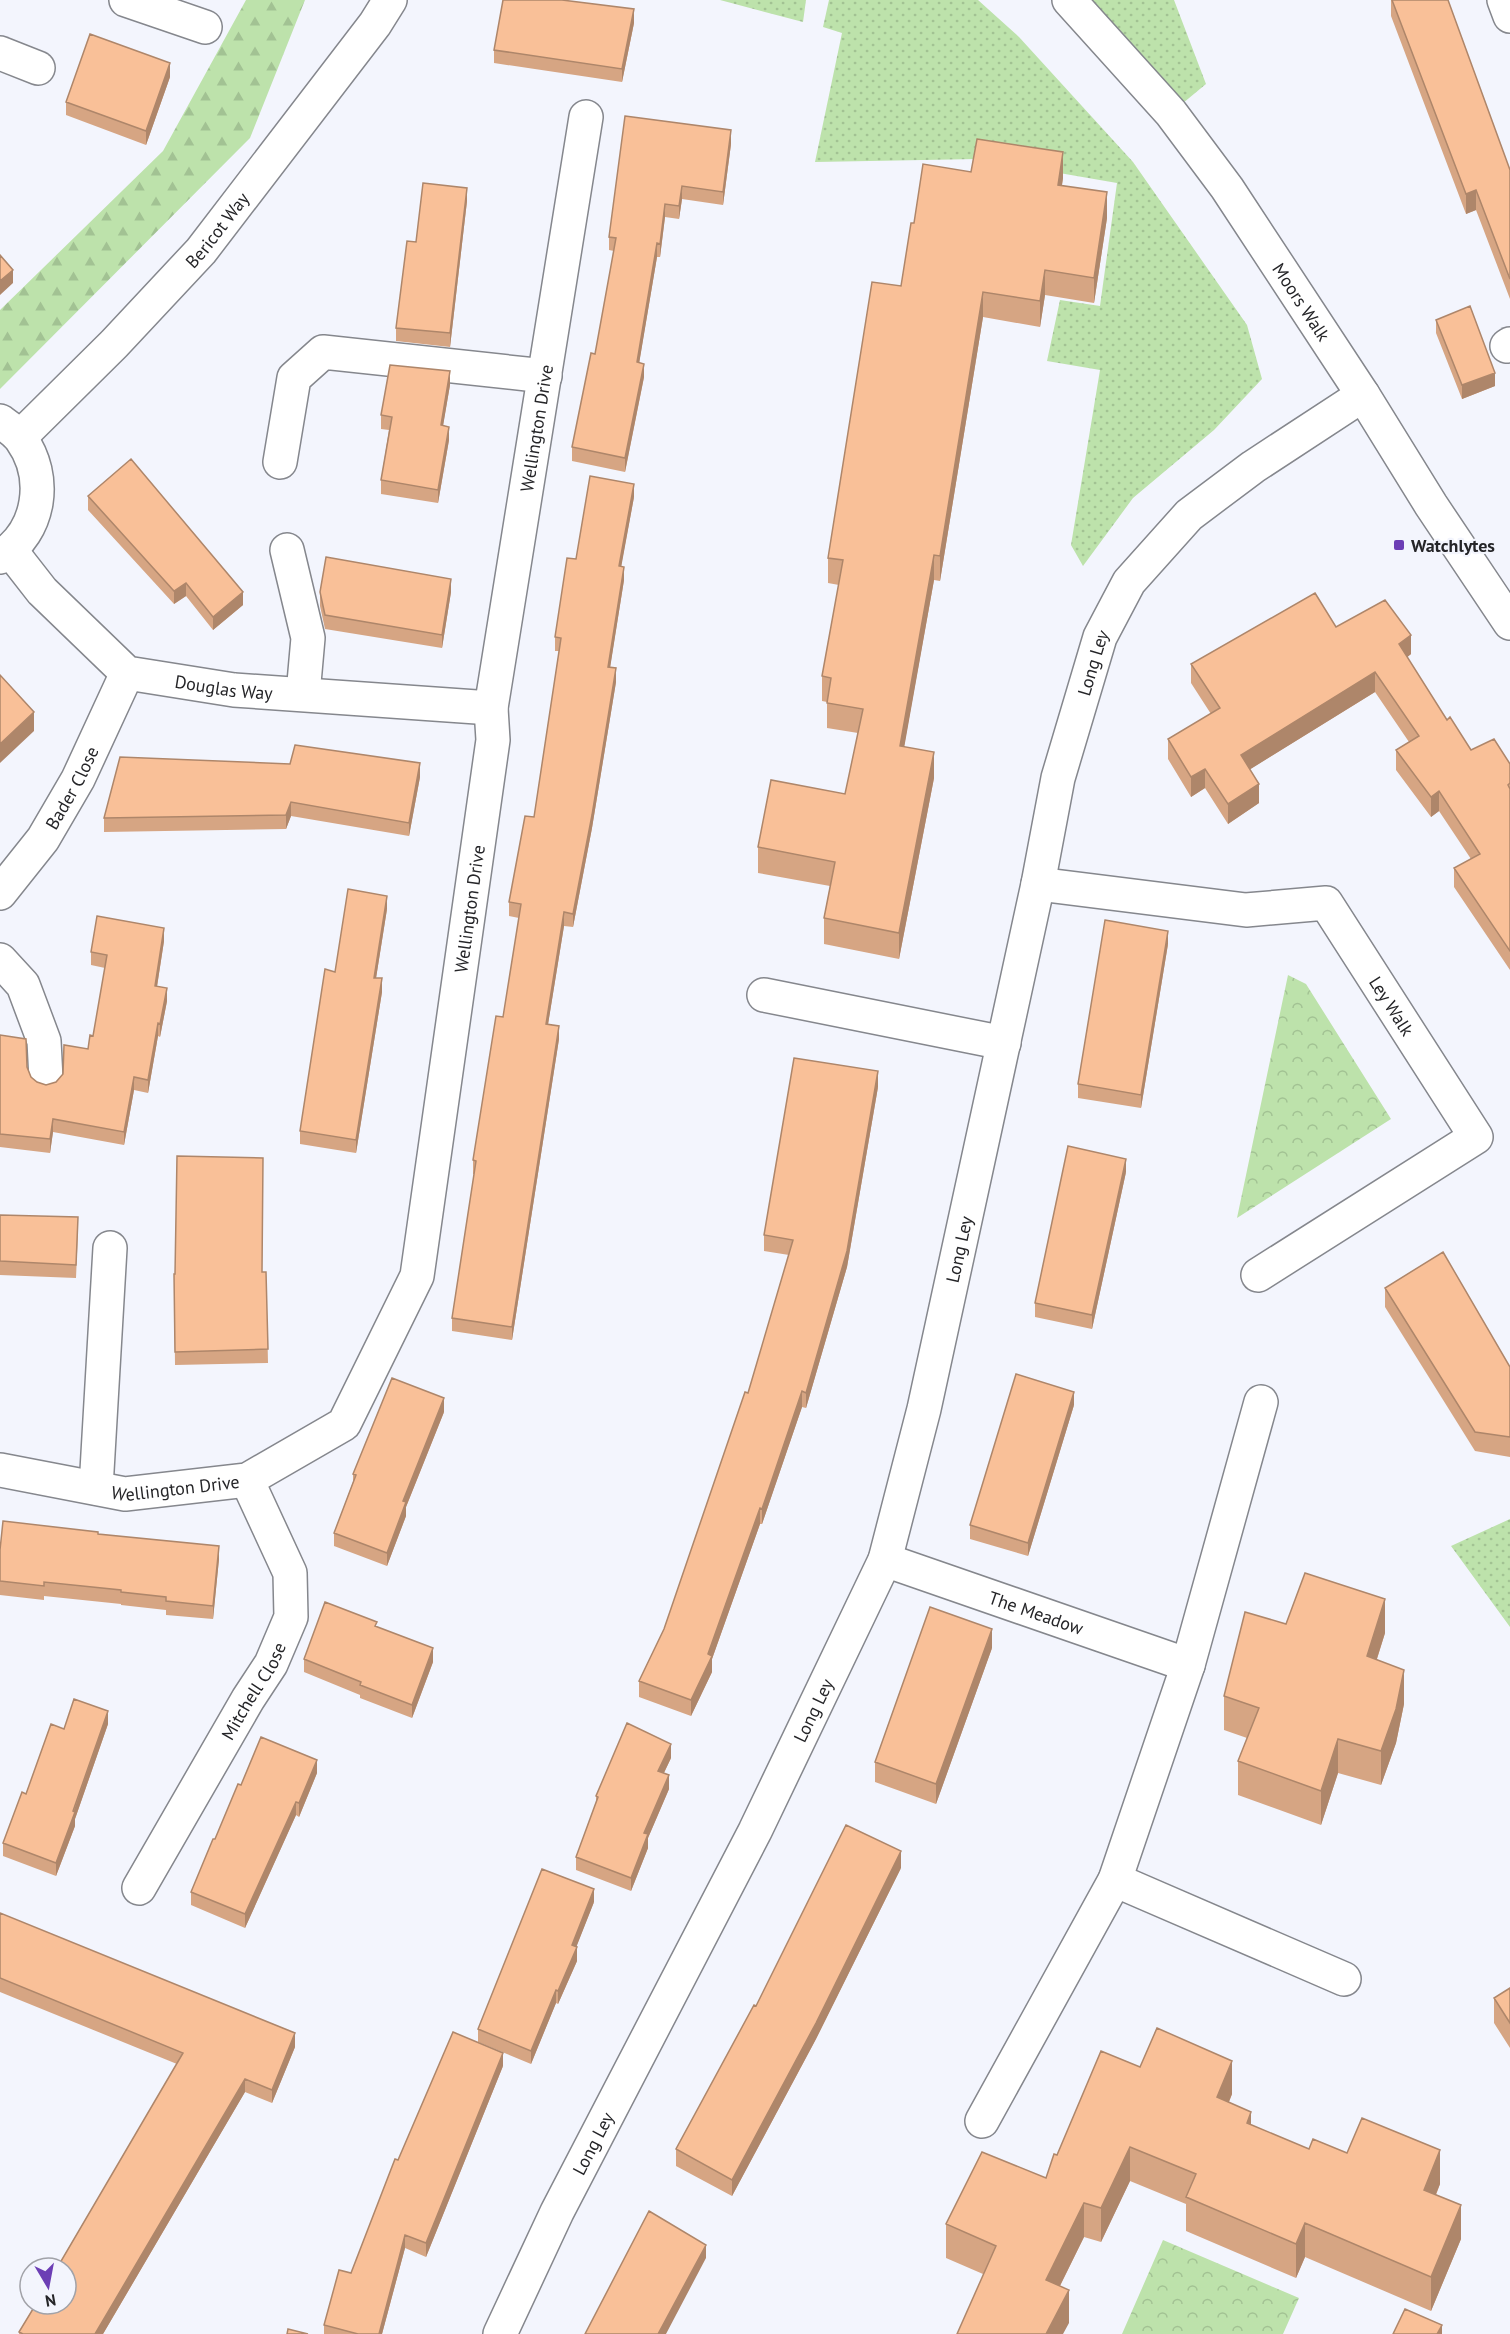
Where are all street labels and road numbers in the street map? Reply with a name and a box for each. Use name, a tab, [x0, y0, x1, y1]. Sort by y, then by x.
street label: Bericot Way	[180, 187, 254, 272]
street label: Moors Walk	[1268, 258, 1336, 346]
street label: Wellington Drive	[514, 363, 558, 494]
street label: Long Ley	[1072, 625, 1114, 698]
street label: Douglas Way	[173, 669, 274, 704]
street label: Bader Close	[40, 742, 103, 833]
street label: Wellington Drive	[449, 843, 489, 974]
street label: Ley Walk	[1364, 972, 1420, 1040]
street label: Long Ley	[940, 1213, 977, 1285]
street label: Wellington Drive	[109, 1469, 241, 1506]
street label: The Meadow	[986, 1585, 1087, 1640]
street label: Mitchell Close	[216, 1639, 290, 1744]
street label: Long Ley	[788, 1674, 838, 1746]
street label: Long Ley	[567, 2108, 619, 2179]

